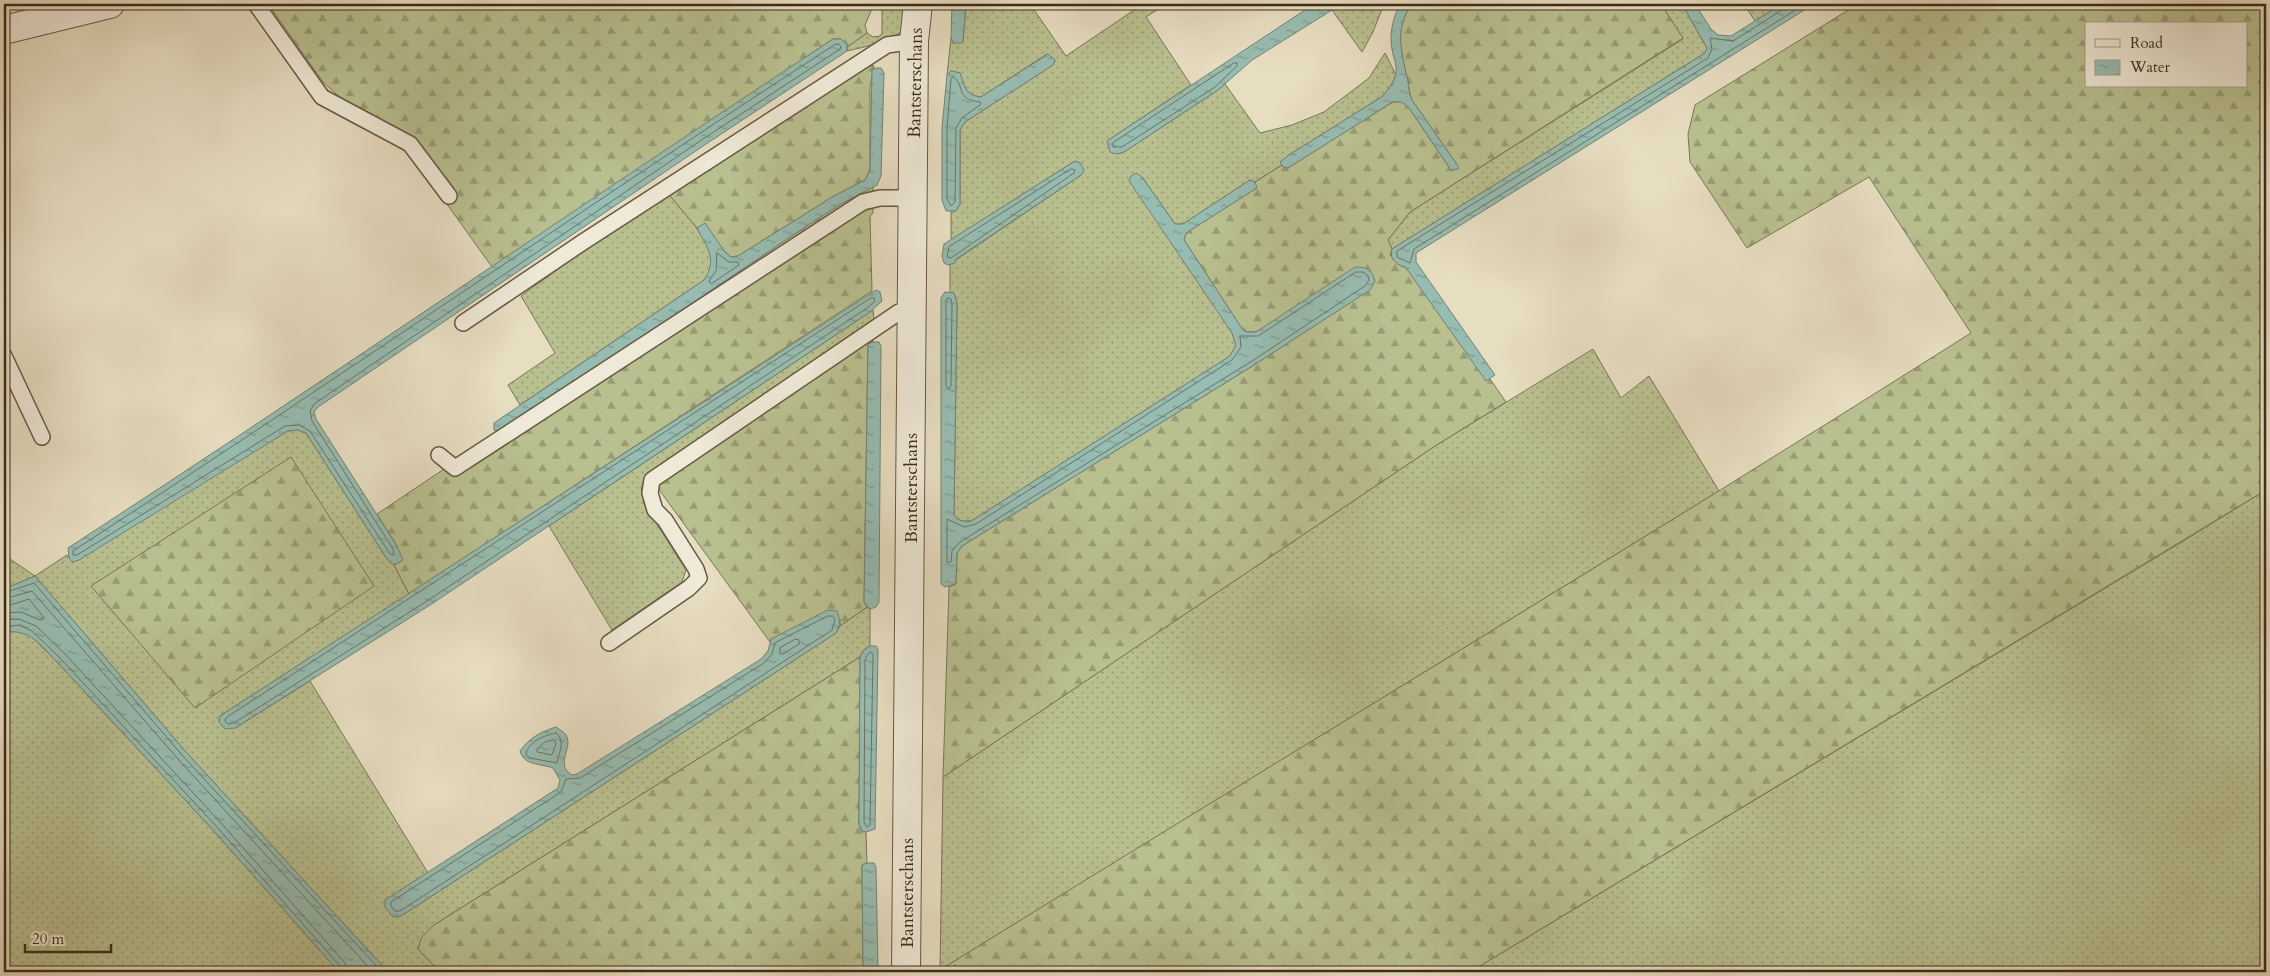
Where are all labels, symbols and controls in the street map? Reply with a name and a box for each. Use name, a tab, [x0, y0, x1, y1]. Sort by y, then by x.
legend	[2085, 22, 2248, 88]
street label: Bantsterschans	[902, 28, 929, 138]
text: Road	[2130, 33, 2163, 53]
text: Water	[2129, 57, 2171, 77]
street label: Bantsterschans	[899, 433, 924, 543]
street label: Bantsterschans	[895, 838, 920, 948]
scale bar	[25, 921, 111, 953]
text: 20 m	[32, 929, 64, 949]

